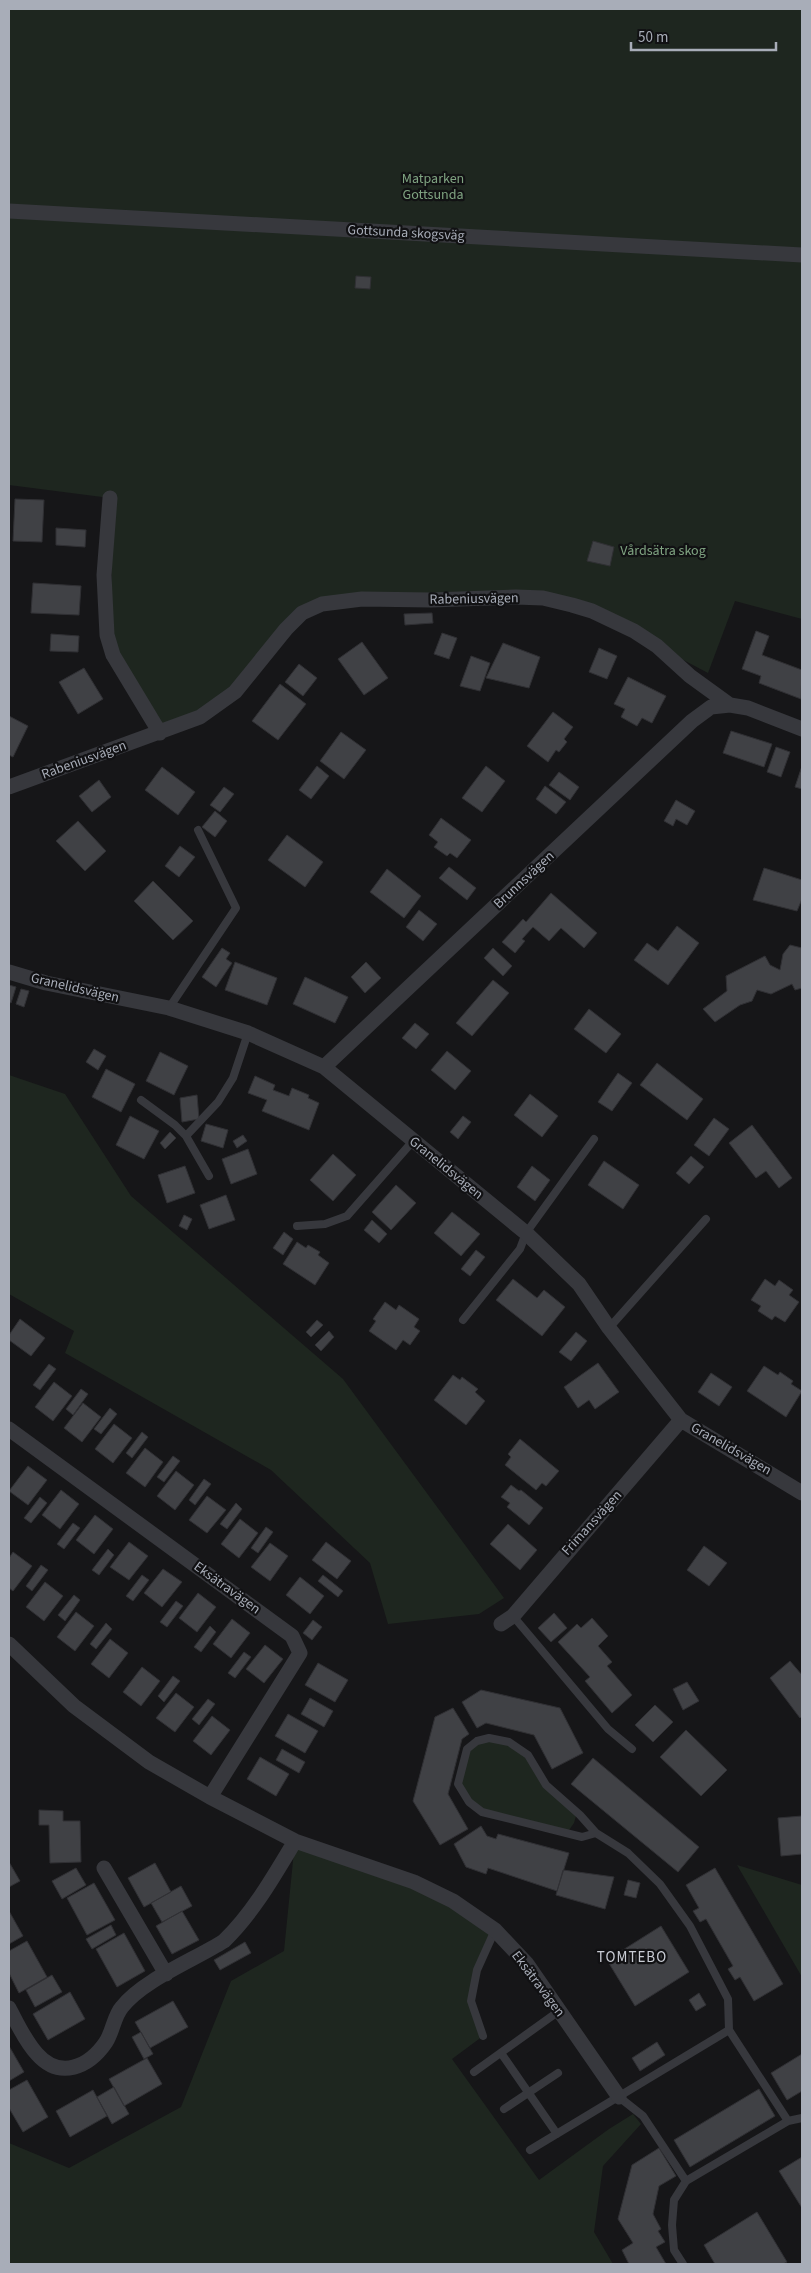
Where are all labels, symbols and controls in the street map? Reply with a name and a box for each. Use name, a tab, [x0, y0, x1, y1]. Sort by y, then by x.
scale bar	[631, 20, 776, 52]
text: 50 m	[638, 27, 668, 48]
park label: Matparken Gottsunda	[402, 169, 464, 205]
street label: Gottsunda skogsväg	[347, 220, 465, 246]
park label: Vårdsätra skog	[620, 541, 706, 561]
street label: Rabeniusvägen	[429, 588, 519, 610]
street label: Rabeniusvägen	[39, 735, 129, 785]
street label: Brunnsvägen	[489, 847, 559, 913]
street label: Granelidsvägen	[29, 968, 121, 1008]
street label: Granelidsvägen	[405, 1132, 487, 1204]
street label: Granelidsvägen	[687, 1418, 775, 1480]
street label: Frimansvägen	[557, 1486, 627, 1560]
street label: Eksätravägen	[190, 1557, 264, 1619]
street label: Eksätravägen	[507, 1947, 569, 2021]
district label: TOMTEBO	[597, 1947, 667, 1968]

